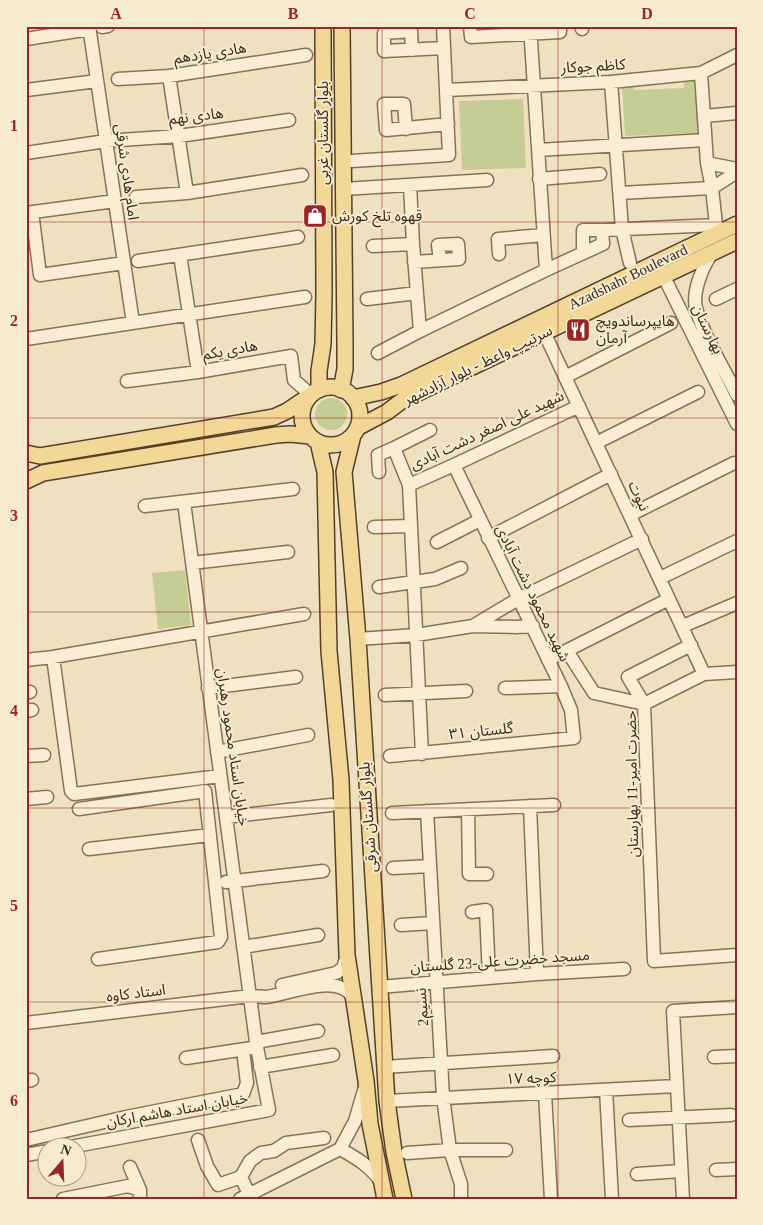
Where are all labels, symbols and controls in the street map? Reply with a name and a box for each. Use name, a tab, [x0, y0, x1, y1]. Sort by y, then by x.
text: A	[110, 5, 122, 22]
text: B	[288, 5, 299, 22]
text: C	[464, 5, 476, 22]
text: D	[641, 5, 653, 22]
street label: هادی یازدهم	[173, 39, 248, 70]
street label: کاظم جوکار	[559, 56, 627, 79]
street label: بلوار گلستان غربی	[315, 81, 332, 185]
street label: هادی نهم	[168, 105, 225, 130]
text: 1	[10, 117, 18, 134]
street label: امام هادی شرقی	[109, 123, 142, 222]
shop icon: قهوه تلخ کورش	[302, 203, 328, 229]
place label: قهوه تلخ کورش	[332, 208, 422, 228]
street label: Azadshahr Boulevard	[566, 241, 691, 313]
street label: بهارستان	[688, 302, 727, 357]
text: 2	[10, 312, 18, 329]
place label: هایپرساندویچ آرمان	[596, 313, 675, 347]
restaurant icon: هایپرساندویچ آرمان	[565, 317, 591, 343]
street label: سرتیپ واعظ - بلوار آزادشهر	[400, 322, 556, 411]
street label: هادی یکم	[201, 337, 259, 366]
street label: شهید علی اصغر دشت آبادی	[408, 387, 567, 474]
street label: نبوت	[624, 479, 653, 514]
text: 3	[10, 507, 18, 524]
street label: شهید محمود دشت آبادی	[492, 522, 573, 665]
street label: خیابان استاد محمود رهبران	[213, 667, 252, 827]
text: 4	[10, 702, 18, 719]
street label: حضرت امیر-11 بهارستان	[623, 710, 642, 858]
street label: گلستان ۳۱	[448, 720, 515, 743]
street label: بلوار گلستان شرقی	[356, 761, 381, 873]
text: 5	[10, 897, 18, 914]
street label: مسجد حضرت علی-23 گلستان	[410, 947, 590, 976]
street label: استاد کاوه	[105, 981, 167, 1006]
street label: نسیم2	[413, 987, 434, 1027]
street label: کوچه ۱۷	[506, 1069, 557, 1089]
street label: خیابان استاد هاشم ارکان	[105, 1090, 250, 1133]
text: 6	[10, 1092, 18, 1109]
north arrow	[38, 1138, 88, 1188]
text: N	[59, 1141, 73, 1159]

